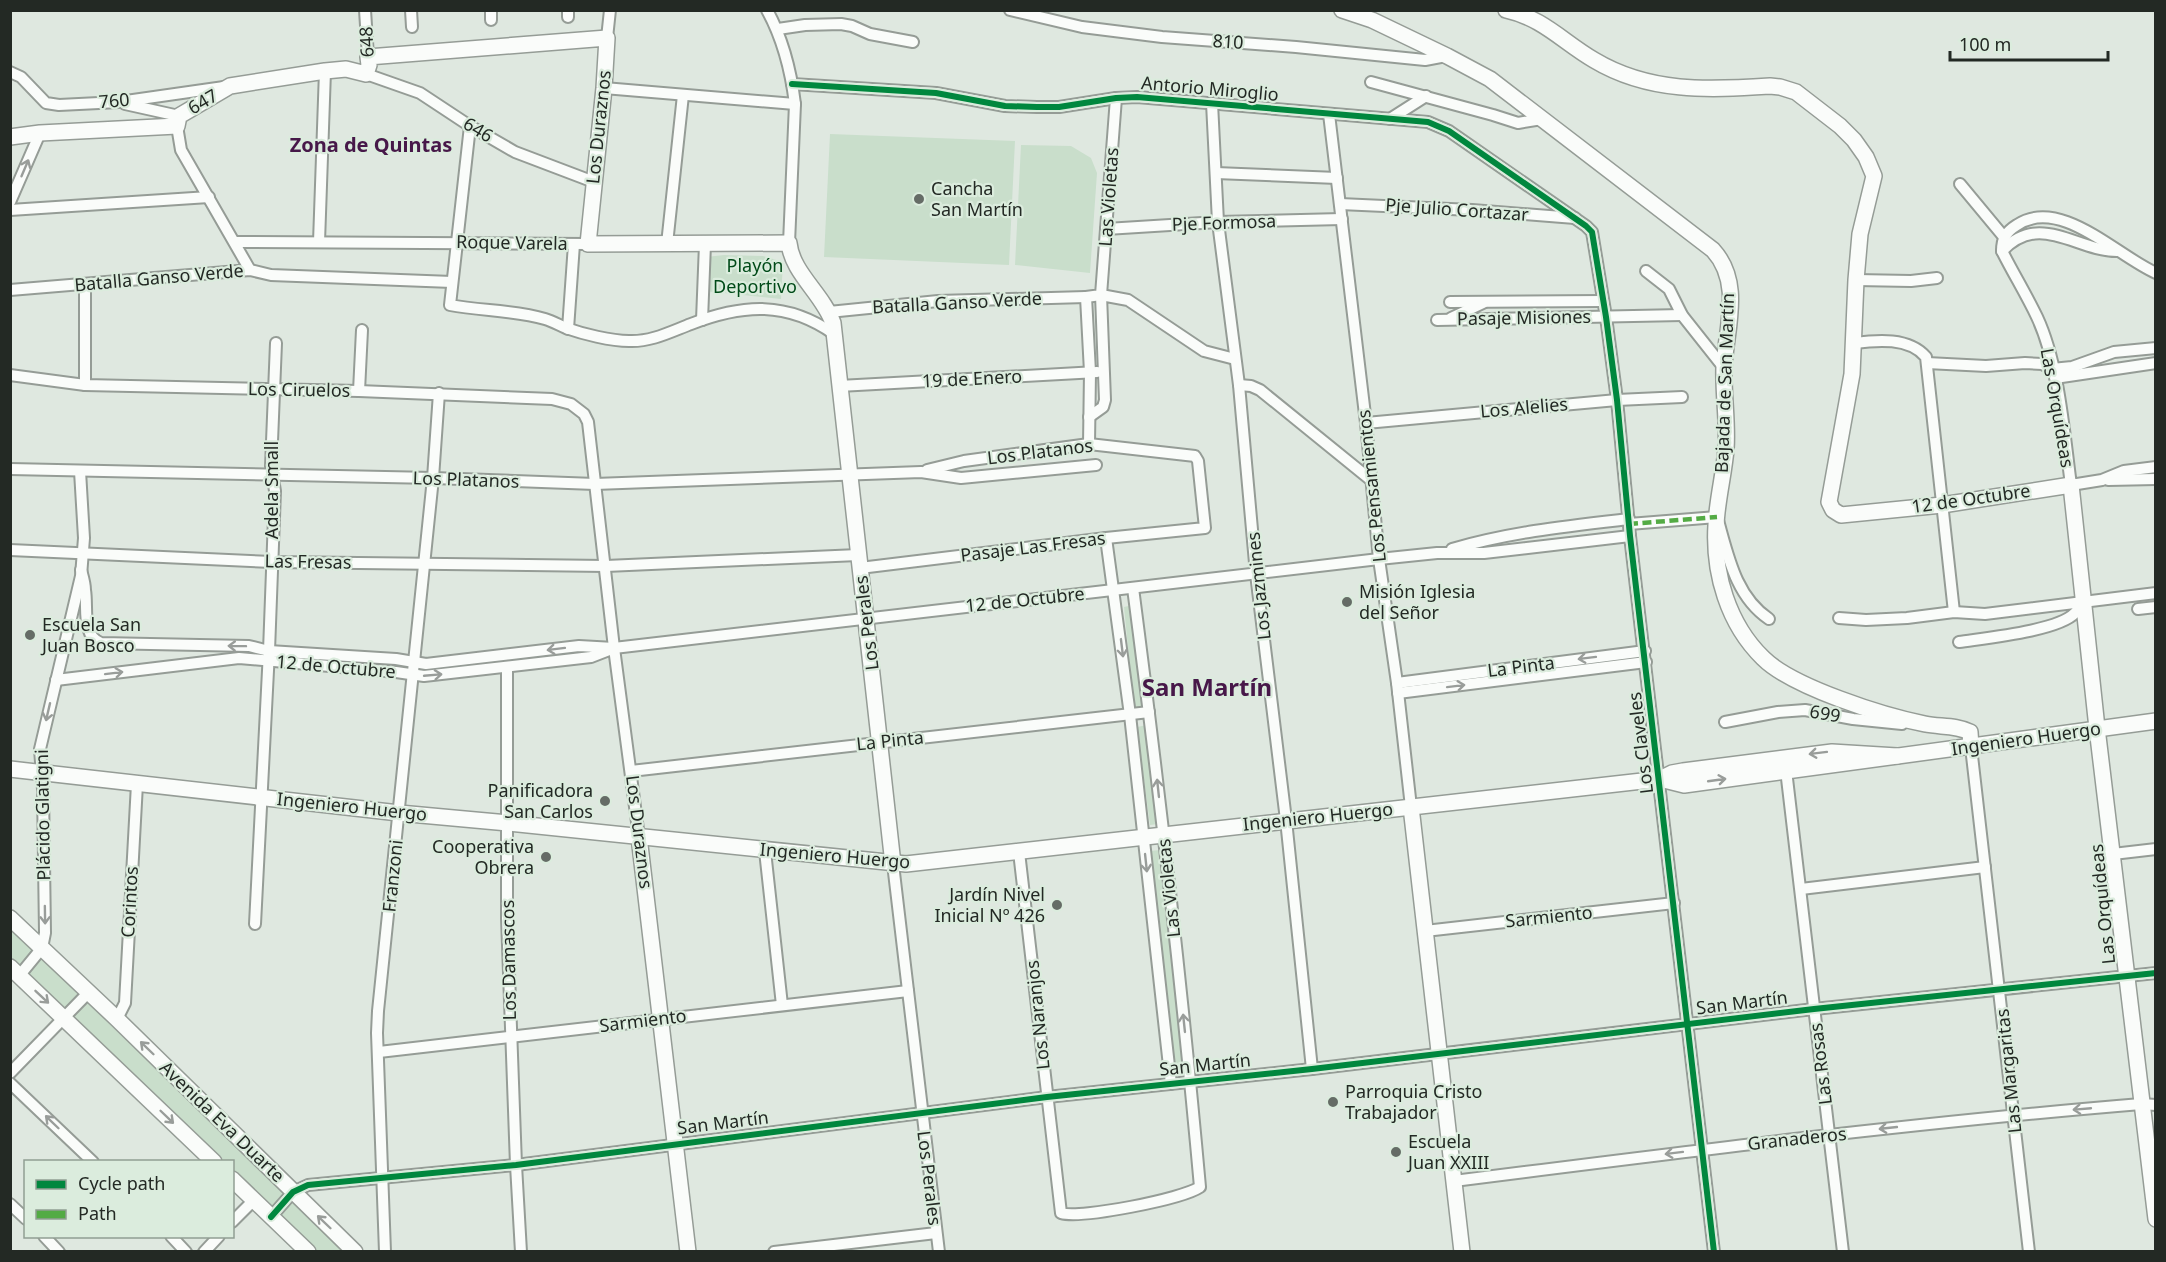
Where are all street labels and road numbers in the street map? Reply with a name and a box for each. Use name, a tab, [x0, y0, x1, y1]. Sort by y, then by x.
street label: 648	[353, 26, 379, 58]
street label: 810	[1212, 28, 1244, 54]
street label: Los Duraznos	[580, 69, 616, 185]
street label: Antorio Miroglio	[1140, 70, 1280, 106]
street label: 647	[183, 83, 222, 119]
street label: 760	[97, 87, 130, 113]
street label: 646	[459, 111, 498, 147]
street label: Las Violetas	[1093, 147, 1123, 247]
street label: Pje Julio Cortazar	[1385, 192, 1530, 226]
street label: Pje Formosa	[1171, 208, 1277, 236]
street label: Roque Varela	[456, 229, 568, 255]
street label: Batalla Ganso Verde	[73, 258, 245, 296]
street label: Batalla Ganso Verde	[871, 286, 1042, 318]
street label: Bajada de San Martín	[1709, 292, 1739, 473]
street label: Pasaje Misiones	[1457, 304, 1591, 330]
street label: Las Orquídeas	[2036, 346, 2080, 469]
street label: 19 de Enero	[921, 363, 1023, 393]
street label: Los Ciruelos	[248, 376, 350, 402]
street label: Los Alelies	[1479, 391, 1569, 423]
street label: Los Pensamientos	[1351, 409, 1391, 564]
street label: Los Platanos	[986, 433, 1094, 469]
street label: Adela Small	[259, 441, 283, 539]
street label: Los Platanos	[412, 465, 520, 493]
street label: 12 de Octubre	[1910, 478, 2032, 518]
street label: Pasaje Las Fresas	[959, 525, 1107, 567]
street label: Los Jazmines	[1240, 531, 1276, 641]
street label: Las Fresas	[264, 548, 352, 574]
street label: Los Perales	[848, 574, 884, 672]
street label: 12 de Octubre	[964, 581, 1086, 617]
street label: 12 de Octubre	[275, 649, 397, 683]
street label: La Pinta	[1486, 650, 1556, 682]
street label: Los Claveles	[1622, 691, 1658, 795]
street label: 699	[1808, 699, 1842, 728]
street label: Ingeniero Huergo	[1950, 716, 2102, 760]
street label: La Pinta	[855, 725, 925, 755]
street label: Plácido Glatigni	[29, 749, 55, 881]
street label: Los Duraznos	[621, 774, 659, 890]
street label: Ingeniero Huergo	[276, 786, 428, 826]
street label: Ingeniero Huergo	[1242, 796, 1394, 836]
street label: Ingeniero Huergo	[759, 836, 911, 874]
street label: Franzoni	[376, 838, 408, 913]
street label: Las Violetas	[1151, 838, 1185, 939]
street label: Las Orquídeas	[2084, 843, 2120, 965]
street label: Corintos	[115, 866, 143, 938]
street label: Sarmiento	[1504, 899, 1594, 933]
street label: Los Damascos	[495, 900, 521, 1021]
street label: Los Naranjos	[1019, 959, 1055, 1071]
street label: San Martín	[1695, 984, 1789, 1020]
street label: Sarmiento	[598, 1003, 688, 1037]
street label: Las Margaritas	[1990, 1008, 2026, 1135]
street label: Las Rosas	[1803, 1022, 1837, 1106]
street label: San Martín	[1158, 1047, 1252, 1081]
street label: Avenida Eva Duarte	[155, 1055, 290, 1187]
street label: San Martín	[676, 1104, 770, 1140]
street label: Granaderos	[1746, 1121, 1848, 1155]
street label: Los Perales	[912, 1129, 948, 1227]

